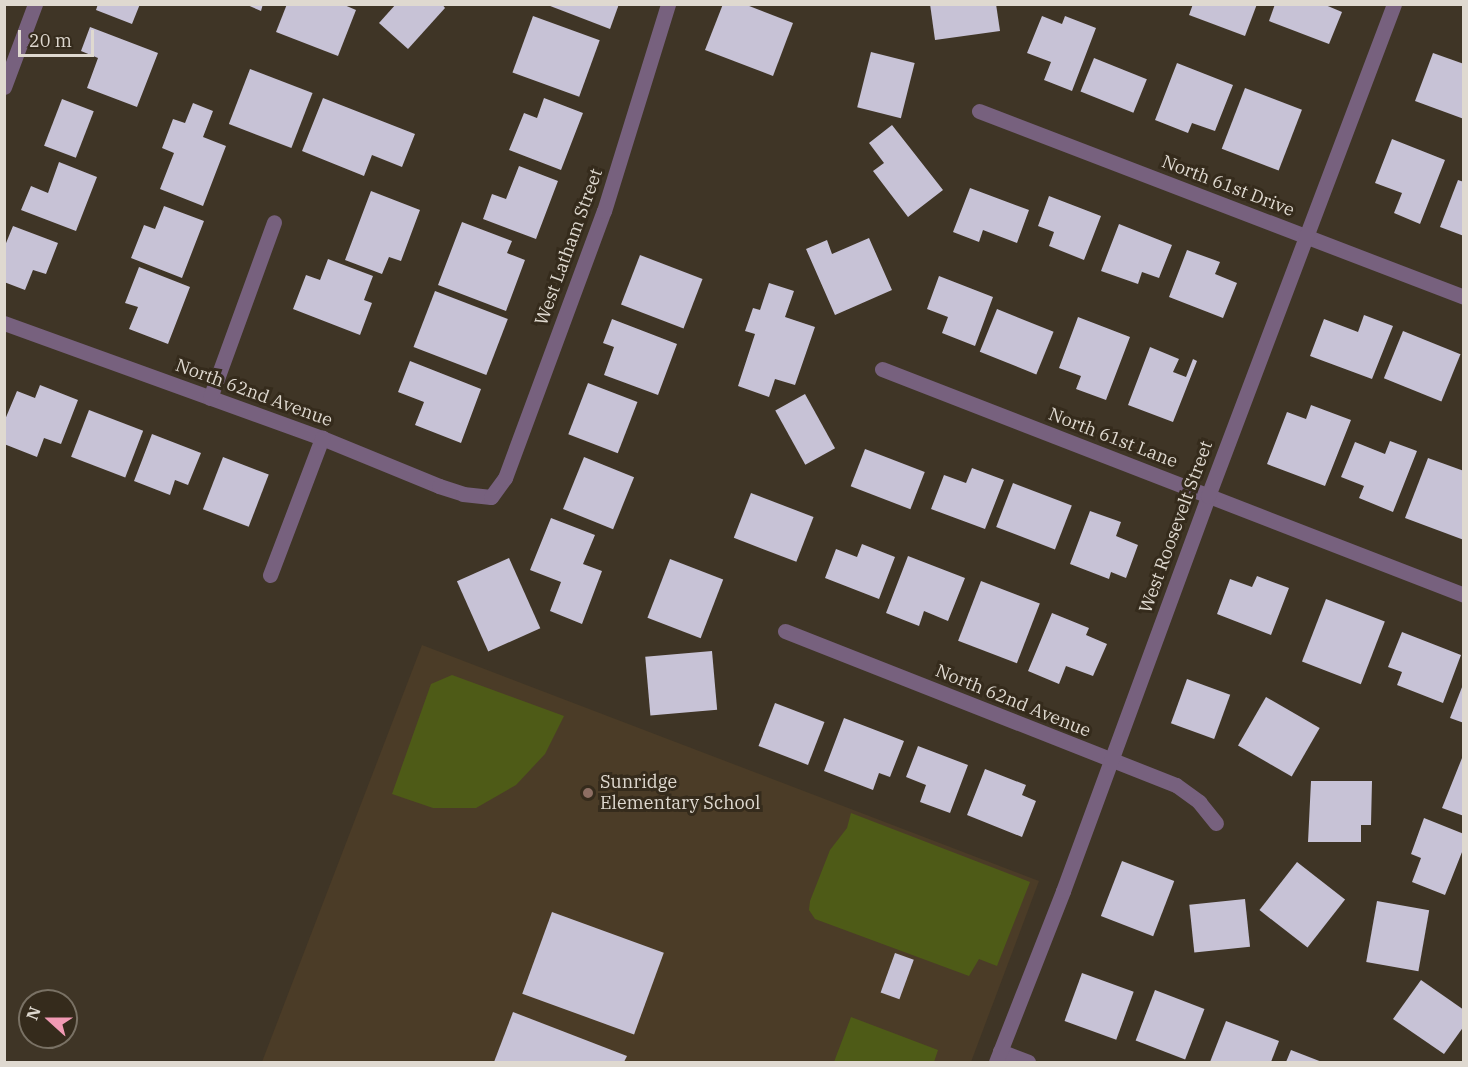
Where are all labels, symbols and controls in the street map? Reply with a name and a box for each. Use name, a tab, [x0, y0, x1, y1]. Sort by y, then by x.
scale bar	[21, 18, 98, 56]
text: 20 m	[29, 29, 72, 52]
street label: North 61st Drive	[1159, 151, 1297, 221]
street label: West Latham Street	[531, 166, 607, 328]
street label: North 62nd Avenue	[173, 355, 335, 431]
street label: North 61st Lane	[1045, 403, 1181, 473]
street label: West Roosevelt Street	[1135, 438, 1217, 616]
street label: North 62nd Avenue	[932, 660, 1094, 742]
place label: Sunridge Elementary School	[600, 772, 760, 814]
marker: Sunridge Elementary School	[581, 786, 595, 800]
north arrow	[18, 989, 78, 1049]
text: N	[21, 1004, 45, 1023]

